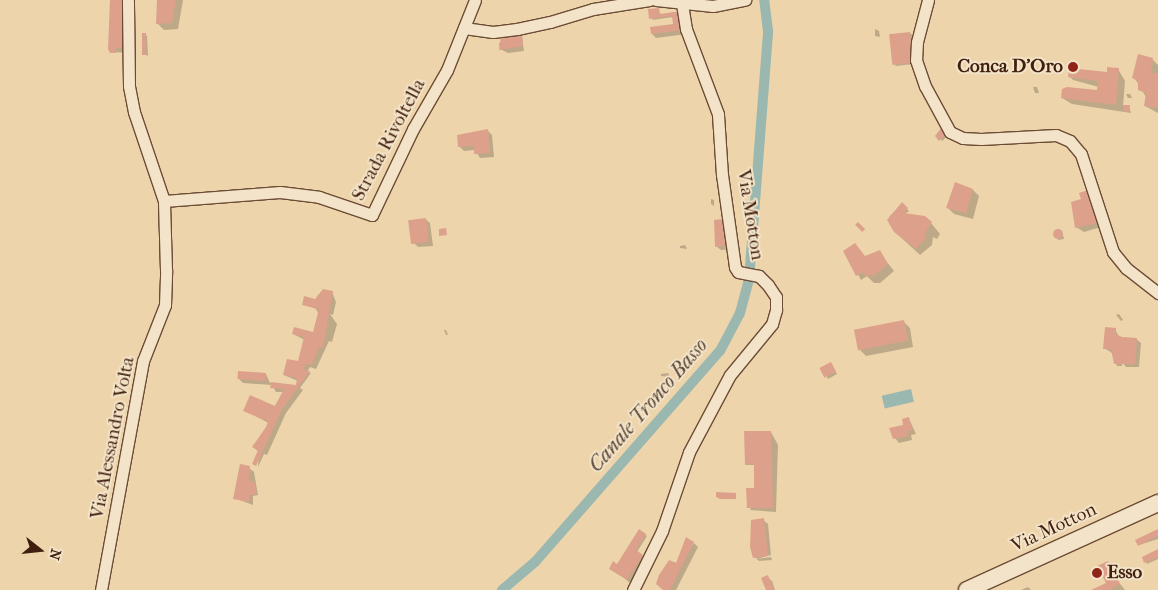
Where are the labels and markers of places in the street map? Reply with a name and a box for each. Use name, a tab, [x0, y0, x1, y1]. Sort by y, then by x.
place label: Conca D'Oro	[957, 56, 1063, 78]
marker: Conca D'Oro	[1067, 61, 1079, 73]
place label: Esso	[1107, 562, 1142, 584]
marker: Esso	[1091, 567, 1103, 579]

